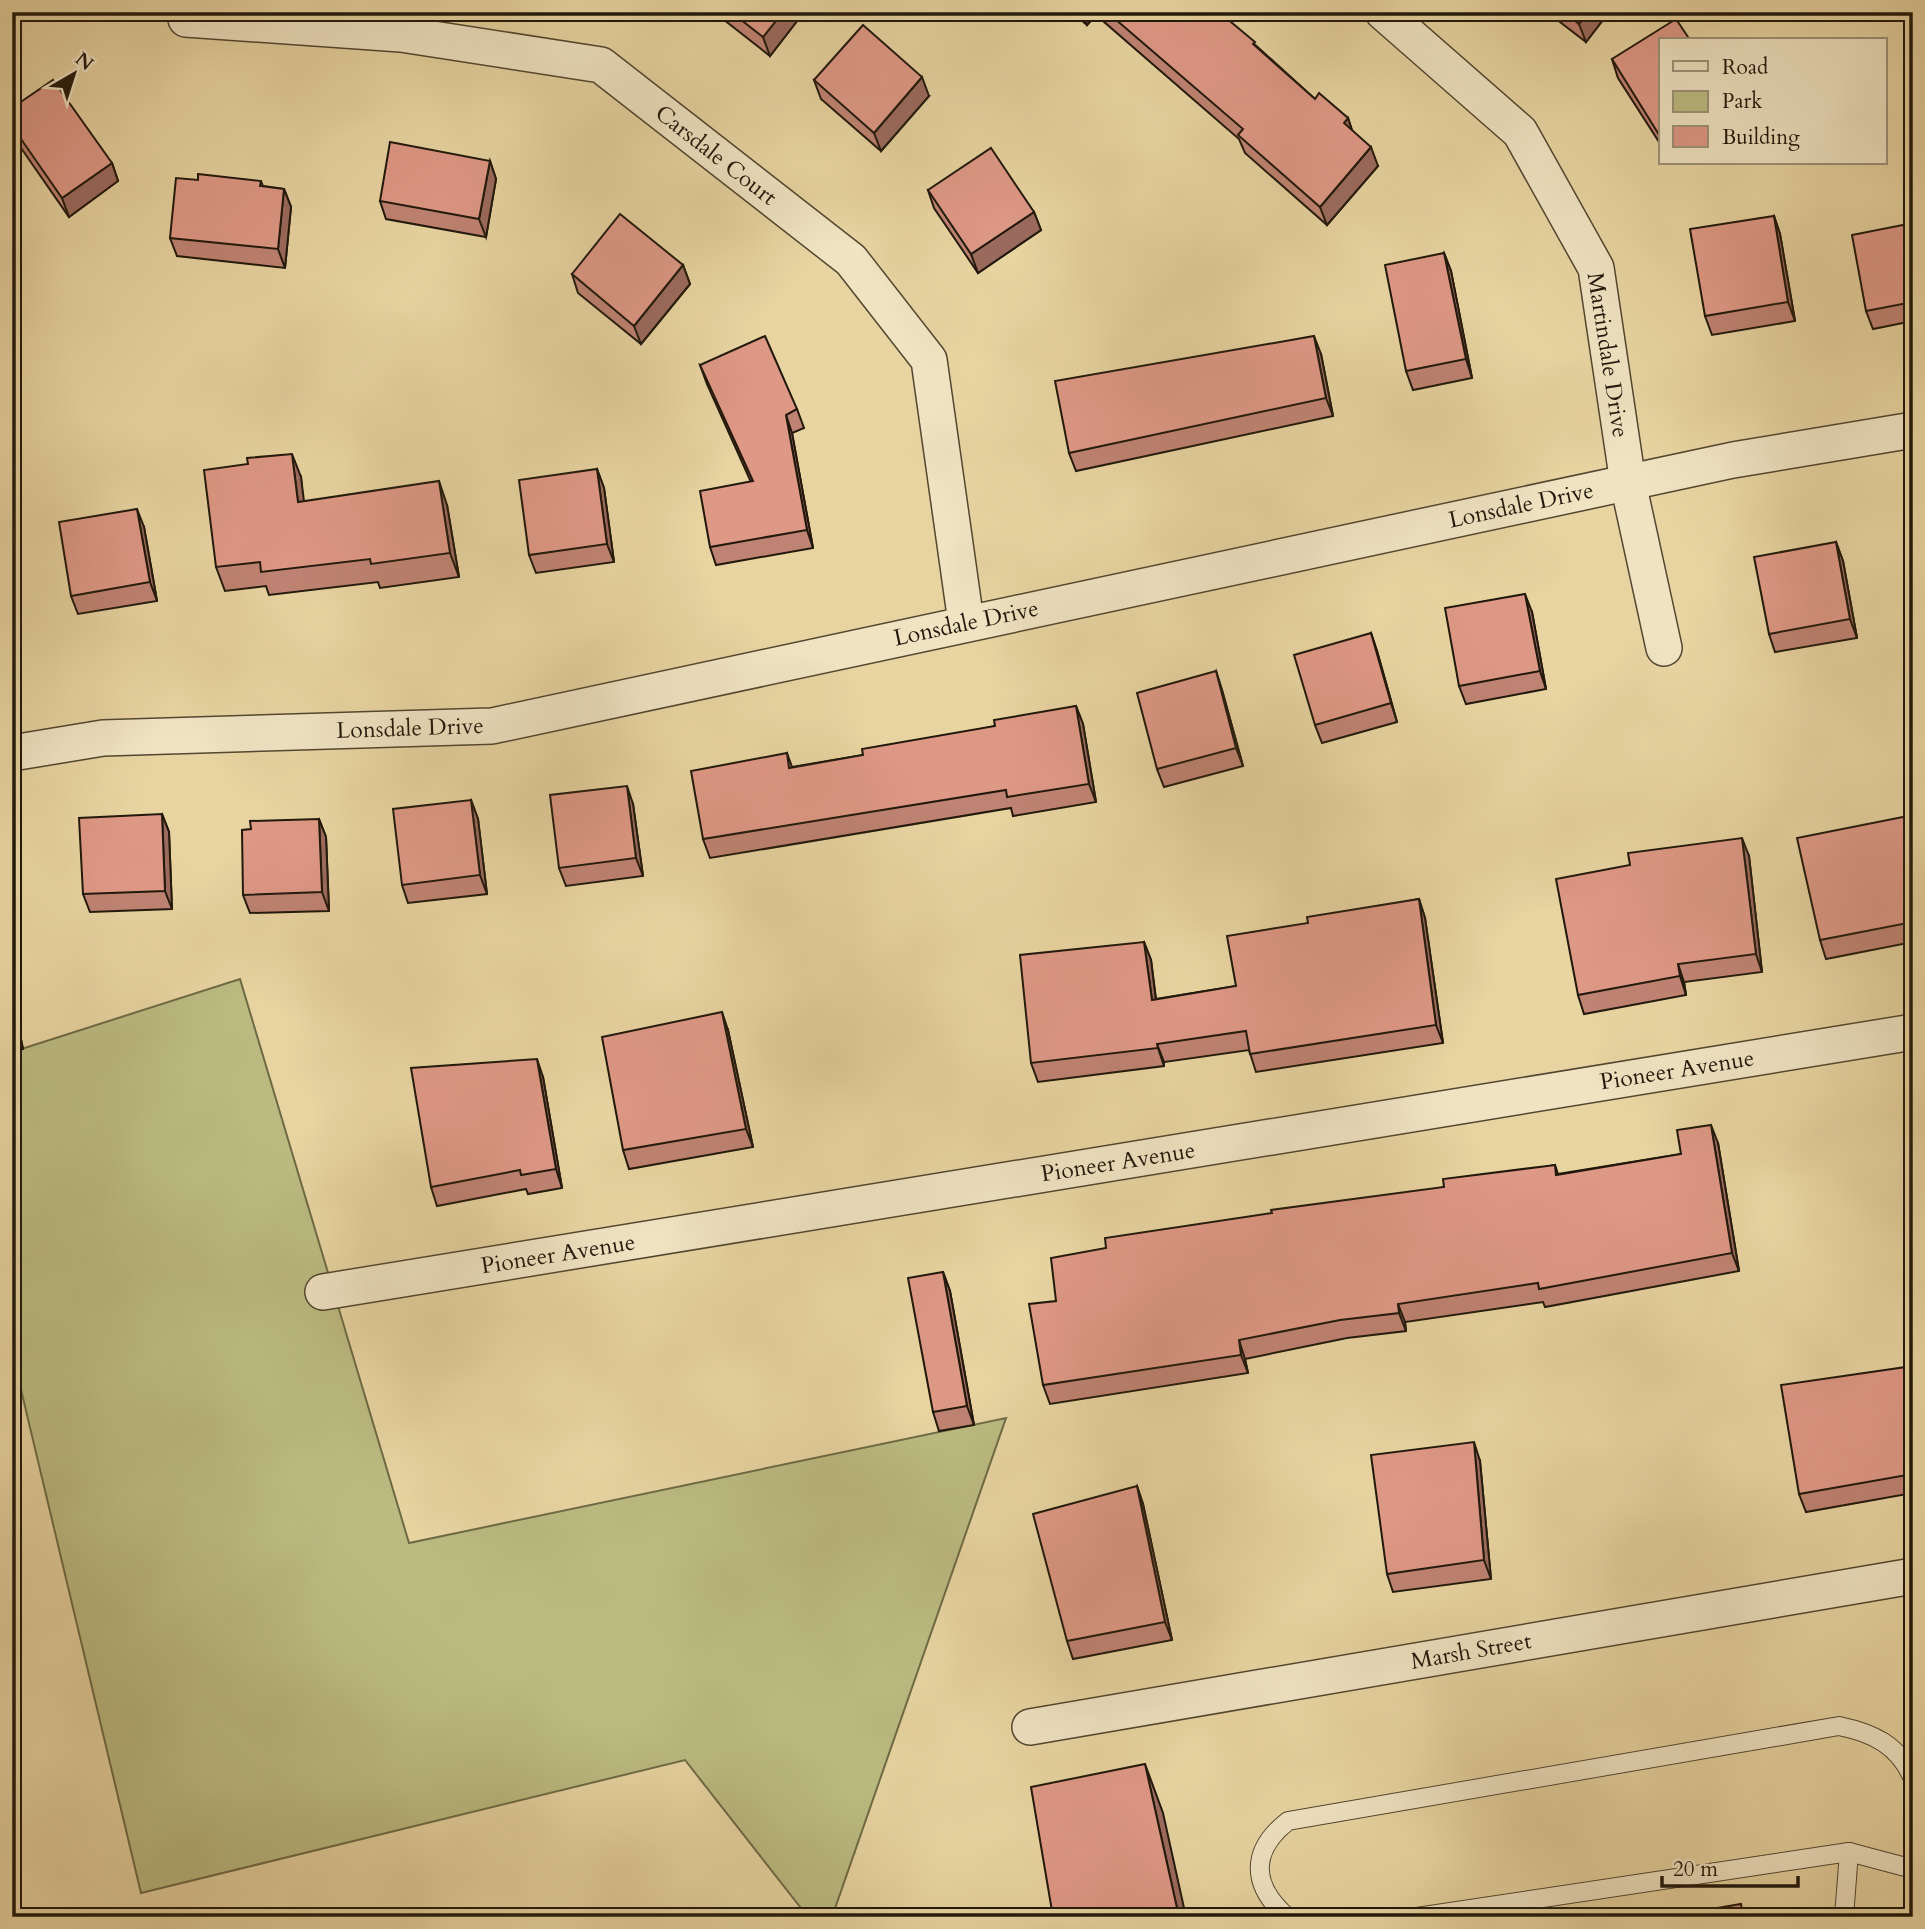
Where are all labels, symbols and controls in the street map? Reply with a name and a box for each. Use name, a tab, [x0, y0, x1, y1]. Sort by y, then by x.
north arrow	[38, 38, 108, 108]
legend	[1659, 38, 1886, 164]
text: N	[69, 46, 99, 77]
text: Road	[1722, 53, 1768, 82]
text: Park	[1722, 87, 1763, 116]
street label: Carsdale Court	[649, 98, 783, 212]
text: Building	[1722, 123, 1800, 152]
street label: Martindale Drive	[1580, 270, 1636, 440]
street label: Lonsdale Drive	[1446, 475, 1596, 535]
street label: Lonsdale Drive	[891, 593, 1041, 653]
street label: Lonsdale Drive	[336, 710, 484, 746]
street label: Pioneer Avenue	[1598, 1043, 1756, 1097]
street label: Pioneer Avenue	[1039, 1135, 1197, 1189]
street label: Pioneer Avenue	[479, 1227, 637, 1281]
street label: Marsh Street	[1408, 1625, 1534, 1677]
scale bar	[1662, 1845, 1799, 1889]
text: 20 m	[1673, 1855, 1718, 1884]

